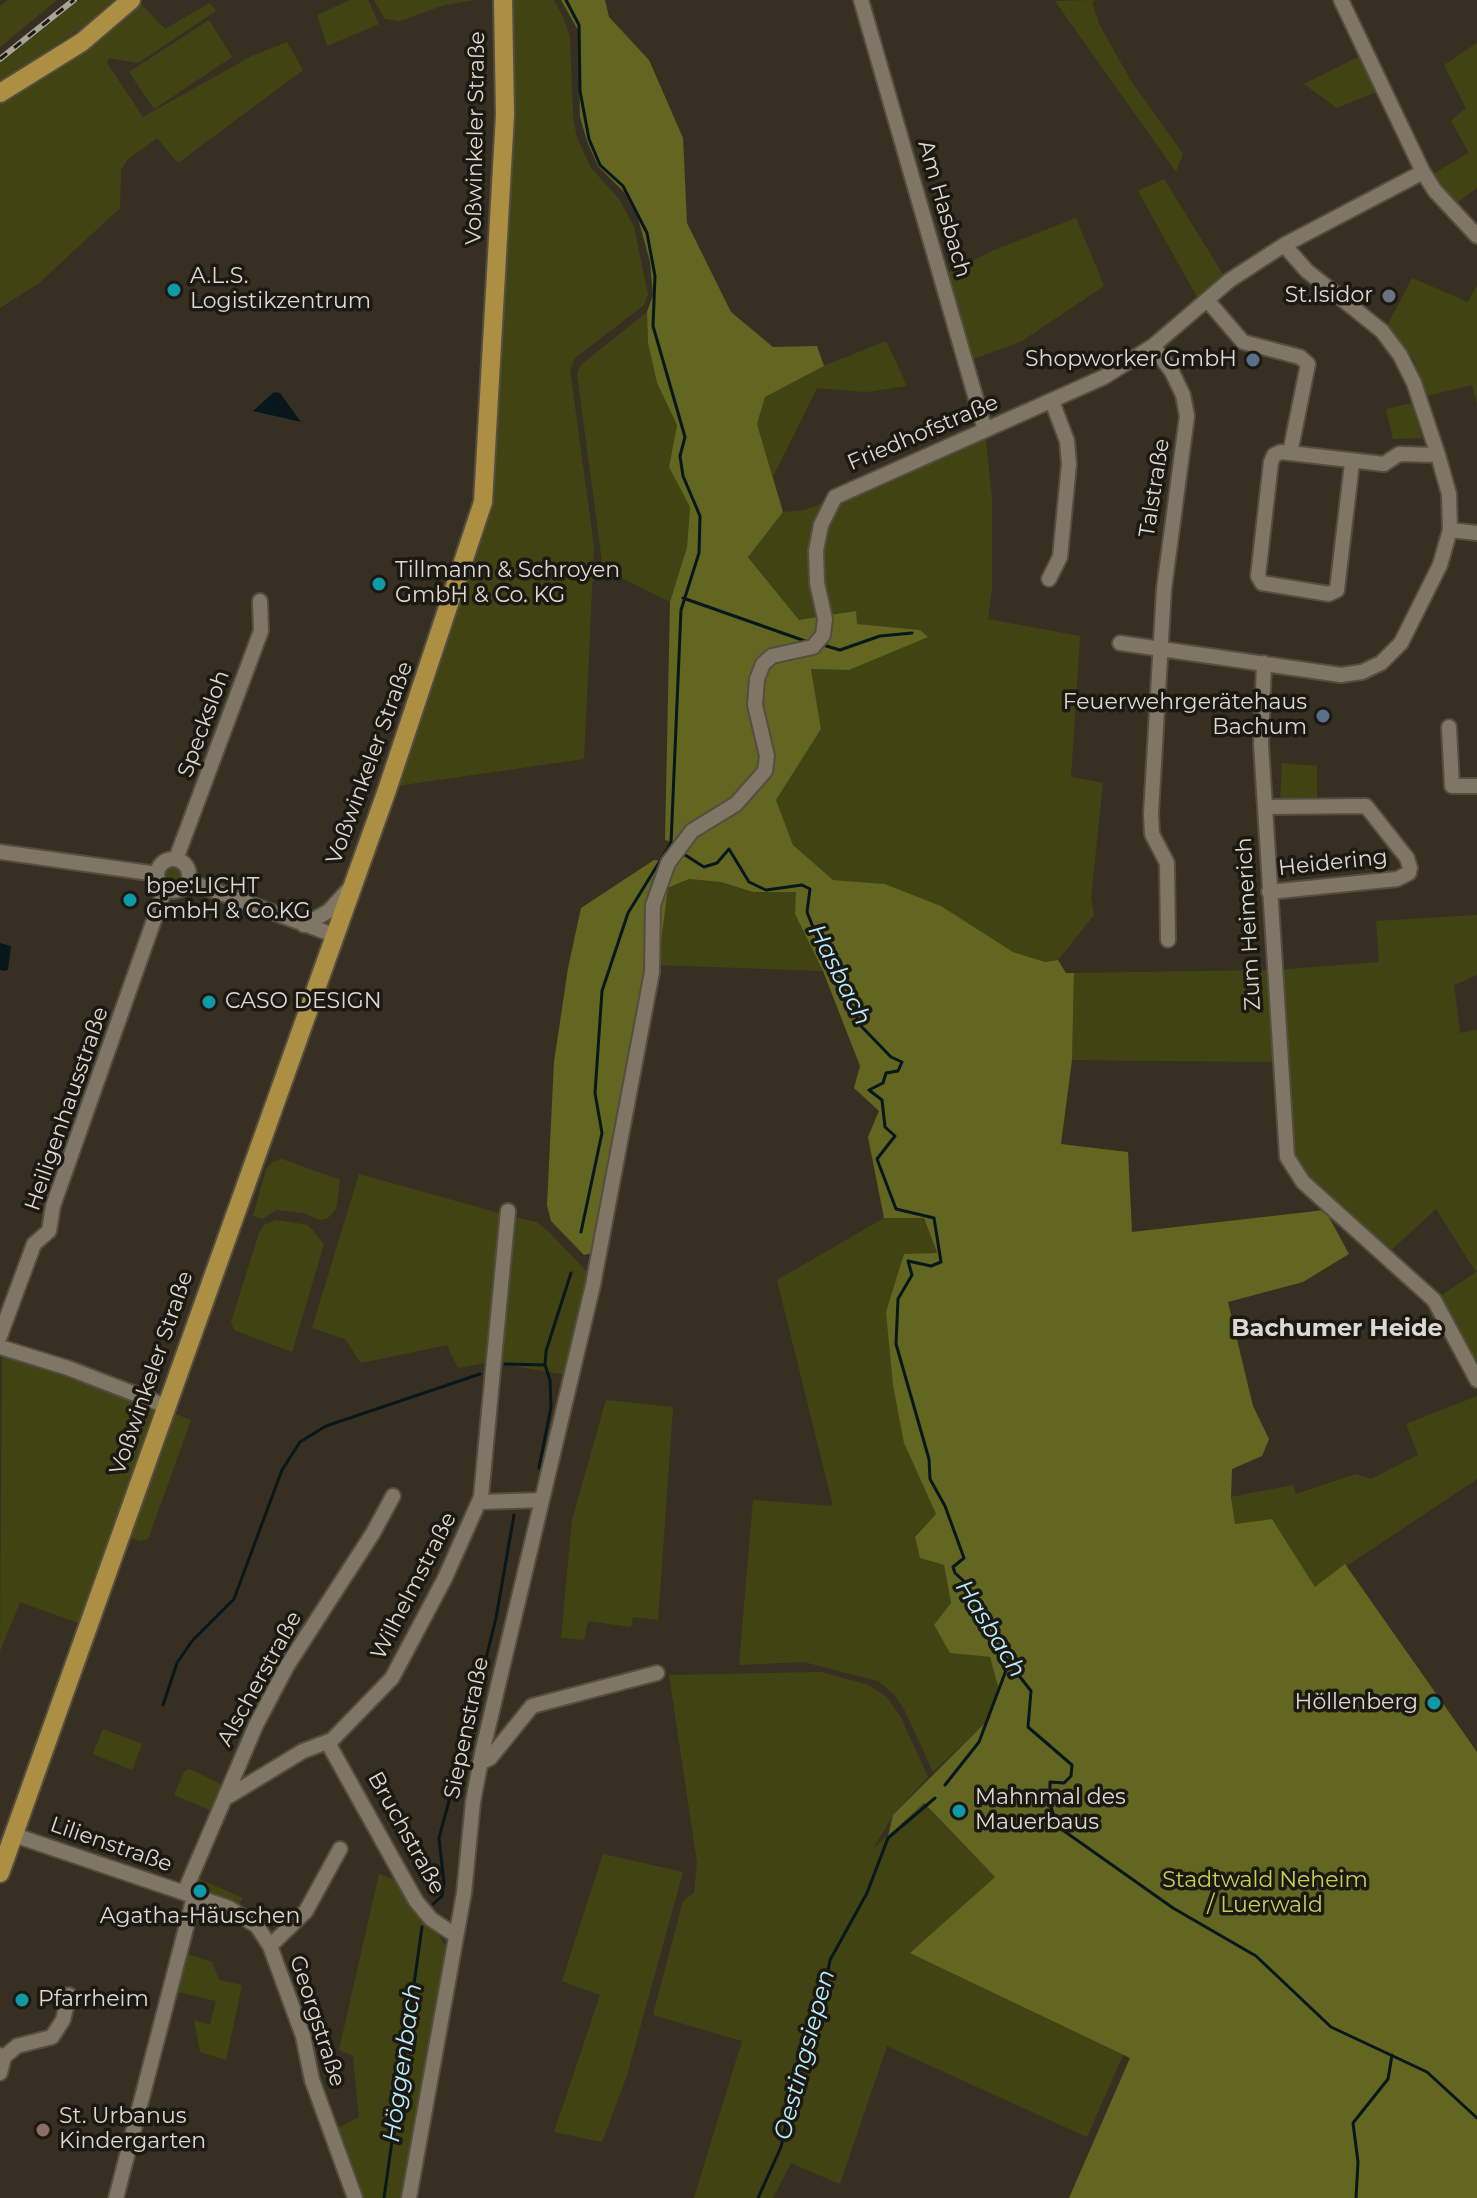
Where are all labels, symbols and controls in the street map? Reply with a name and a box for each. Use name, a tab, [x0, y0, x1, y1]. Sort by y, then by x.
street label: Voßwinkeler Straße	[461, 31, 491, 245]
street label: Am Hasbach	[912, 137, 976, 281]
place label: A.L.S. Logistikzentrum	[190, 264, 371, 316]
marker: A.L.S. Logistikzentrum	[165, 281, 183, 299]
place label: St.Isidor	[1285, 283, 1373, 309]
marker: St.Isidor	[1380, 287, 1398, 305]
place label: Shopworker GmbH	[1025, 347, 1237, 373]
marker: Shopworker GmbH	[1244, 351, 1262, 369]
street label: Friedhofstraße	[844, 389, 1002, 477]
street label: Talstraße	[1134, 437, 1176, 539]
place label: Tillmann & Schroyen GmbH & Co. KG	[395, 558, 620, 610]
marker: Tillmann & Schroyen GmbH & Co. KG	[370, 575, 388, 593]
street label: Voßwinkeler Straße	[321, 658, 419, 868]
street label: Specksloh	[172, 667, 236, 781]
place label: Feuerwehrgerätehaus Bachum	[1063, 690, 1307, 742]
marker: Feuerwehrgerätehaus Bachum	[1314, 707, 1332, 725]
street label: Zum Heimerich	[1231, 837, 1267, 1011]
street label: Heidering	[1277, 844, 1389, 882]
place label: bpe:LICHT GmbH & Co.KG	[146, 874, 310, 926]
marker: bpe:LICHT GmbH & Co.KG	[121, 891, 139, 909]
water label: Hasbach	[801, 920, 877, 1030]
place label: CASO DESIGN	[225, 989, 382, 1015]
marker: CASO DESIGN	[200, 993, 218, 1011]
street label: Heiligenhausstraße	[20, 1003, 114, 1215]
street label: Voßwinkeler Straße	[105, 1268, 199, 1478]
district label: Bachumer Heide	[1231, 1315, 1443, 1343]
street label: Wilhelmstraße	[365, 1508, 463, 1664]
water label: Hasbach	[949, 1575, 1031, 1683]
street label: Alscherstraße	[212, 1607, 308, 1751]
street label: Siepenstraße	[439, 1655, 495, 1801]
place label: Höllenberg	[1295, 1690, 1418, 1716]
marker: Höllenberg	[1425, 1694, 1443, 1712]
street label: Bruchstraße	[362, 1767, 450, 1899]
place label: Mahnmal des Mauerbaus	[975, 1785, 1126, 1836]
marker: Mahnmal des Mauerbaus	[950, 1802, 968, 1820]
street label: Lilienstraße	[46, 1812, 176, 1878]
park label: Stadtwald Neheim / Luerwald	[1162, 1868, 1368, 1920]
marker: Agatha-Häuschen	[191, 1882, 209, 1900]
place label: Agatha-Häuschen	[100, 1904, 300, 1930]
street label: Georgstraße	[283, 1952, 351, 2090]
water label: Oestingsiepen	[768, 1967, 842, 2143]
water label: Höggenbach	[378, 1982, 428, 2144]
place label: Pfarrheim	[38, 1987, 149, 2013]
marker: Pfarrheim	[13, 1991, 31, 2009]
place label: St. Urbanus Kindergarten	[59, 2104, 206, 2156]
marker: St. Urbanus Kindergarten	[34, 2121, 52, 2139]

